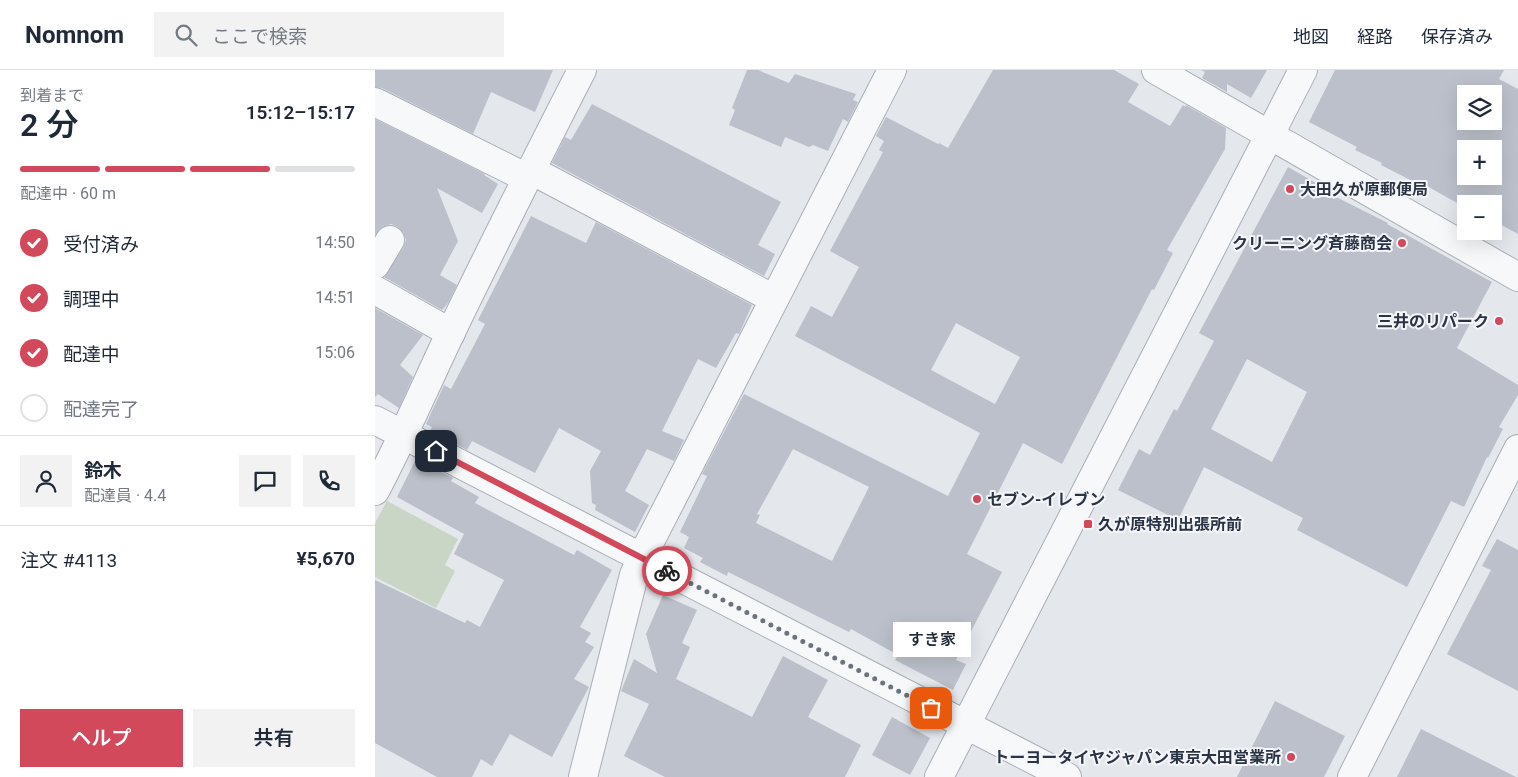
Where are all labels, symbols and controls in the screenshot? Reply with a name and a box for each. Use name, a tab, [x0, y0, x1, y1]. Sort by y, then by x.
search box	[154, 12, 504, 57]
text: Nomnom	[25, 21, 124, 49]
icon: search	[172, 21, 200, 49]
text: ここで検索	[212, 25, 307, 48]
text: 地図	[1293, 26, 1329, 47]
text: 経路	[1357, 26, 1393, 47]
text: 保存済み	[1421, 26, 1493, 47]
map controls	[1457, 85, 1502, 240]
button: layers	[1457, 85, 1502, 130]
text: 到着まで	[20, 86, 84, 105]
text: 15:12–15:17	[246, 101, 355, 124]
text: 2 分	[20, 106, 78, 144]
button: +	[1457, 140, 1502, 185]
place label: 大田久が原郵便局	[1300, 180, 1428, 199]
marker: 大田久が原郵便局	[1284, 183, 1296, 195]
text: 配達中 · 60 m	[20, 184, 116, 203]
button: −	[1457, 195, 1502, 240]
icon: check	[20, 229, 48, 257]
text: 受付済み	[63, 233, 139, 256]
text: 14:50	[315, 233, 355, 252]
place label: クリーニング斉藤商会	[1232, 234, 1392, 253]
marker: クリーニング斉藤商会	[1396, 237, 1408, 249]
icon: check	[20, 284, 48, 312]
text: 調理中	[63, 288, 120, 311]
text: 14:51	[315, 288, 355, 307]
place label: 三井のリパーク	[1377, 312, 1489, 331]
marker: 三井のリパーク	[1493, 315, 1505, 327]
icon: check	[20, 339, 48, 367]
text: 配達中	[63, 343, 120, 366]
text: 15:06	[315, 343, 355, 362]
text: 配達完了	[63, 398, 139, 421]
pin	[415, 430, 457, 472]
icon: home	[422, 437, 450, 465]
button: person	[20, 455, 72, 507]
button: chat	[239, 455, 291, 507]
button: phone	[303, 455, 355, 507]
text: 鈴木	[84, 459, 122, 482]
text: 配達員 · 4.4	[84, 486, 166, 505]
place label: セブン-イレブン	[987, 490, 1105, 509]
marker: セブン-イレブン	[971, 493, 983, 505]
place label: 久が原特別出張所前	[1098, 515, 1242, 534]
marker: 久が原特別出張所前	[1082, 518, 1094, 530]
courier	[642, 546, 692, 596]
text: ¥5,670	[297, 547, 355, 570]
text: 注文 #4113	[20, 549, 117, 572]
icon: bike	[653, 557, 681, 585]
callout: すき家	[892, 623, 970, 658]
text: すき家	[908, 630, 956, 649]
pin	[910, 687, 952, 729]
icon: bag	[917, 694, 945, 722]
button: ヘルプ	[20, 709, 183, 767]
button: 共有	[193, 709, 355, 767]
place label: トーヨータイヤジャパン東京大田営業所	[993, 748, 1281, 767]
marker: トーヨータイヤジャパン東京大田営業所	[1285, 751, 1297, 763]

